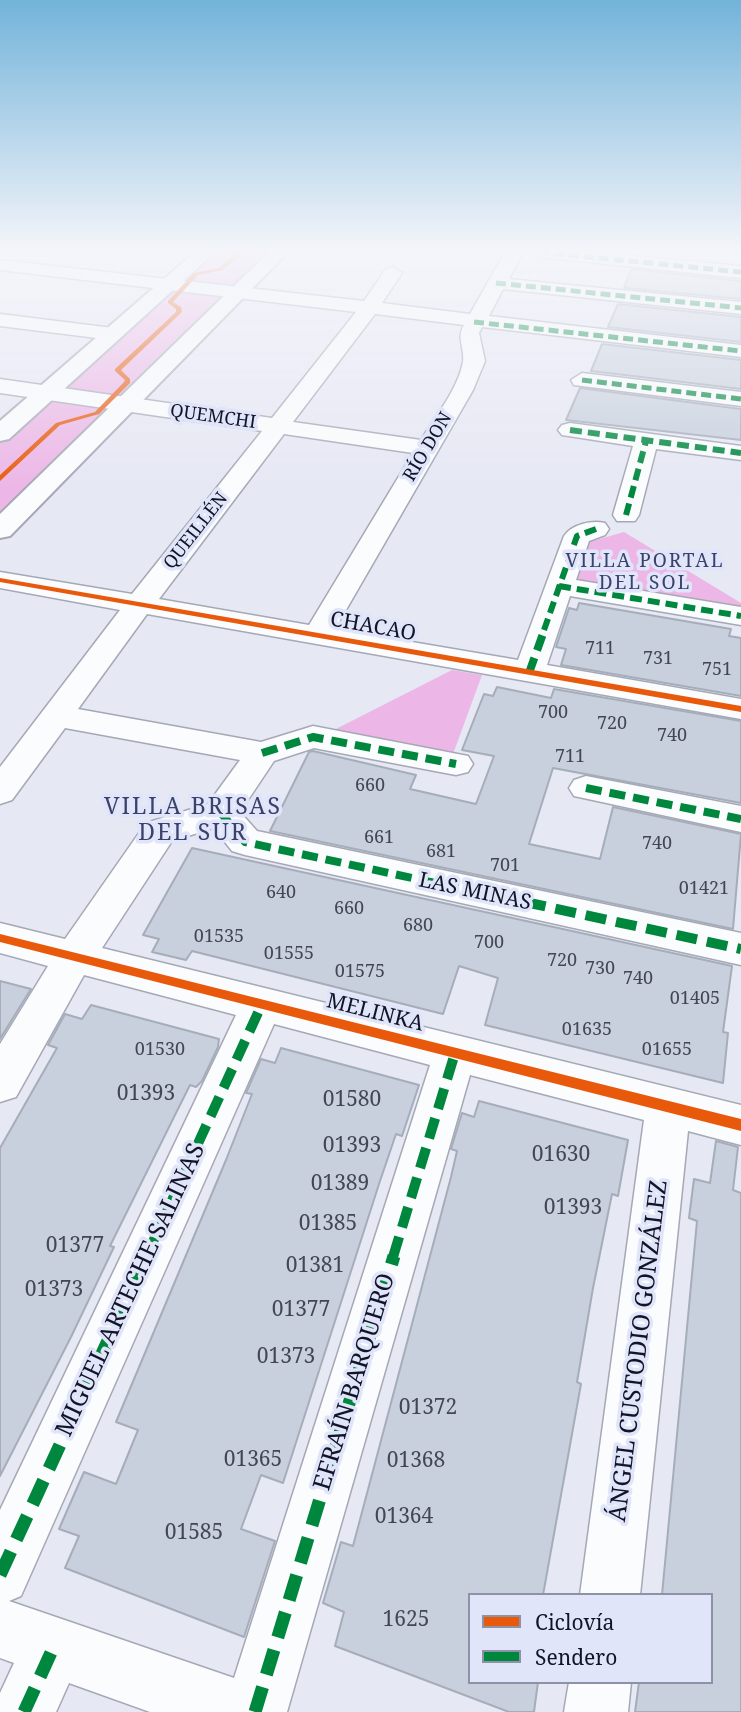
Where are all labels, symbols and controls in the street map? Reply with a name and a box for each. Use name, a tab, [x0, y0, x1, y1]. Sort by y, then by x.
street label: QUEMCHI	[169, 400, 257, 434]
street label: RÍO DON	[399, 409, 457, 485]
street label: QUEILLÉN	[159, 488, 233, 574]
district label: VILLA PORTAL DEL SOL	[567, 551, 723, 595]
street label: CHACAO	[328, 607, 418, 647]
house number: 711	[585, 638, 615, 660]
house number: 731	[643, 648, 673, 670]
house number: 751	[702, 659, 732, 681]
house number: 700	[538, 702, 568, 724]
house number: 720	[597, 713, 627, 735]
house number: 740	[657, 725, 687, 747]
house number: 711	[555, 746, 585, 768]
house number: 660	[355, 775, 385, 797]
district label: VILLA BRISAS DEL SUR	[105, 793, 281, 847]
house number: 661	[364, 827, 394, 849]
house number: 740	[642, 833, 672, 855]
house number: 681	[426, 841, 456, 863]
house number: 701	[490, 855, 520, 877]
street label: LAS MINAS	[416, 868, 534, 916]
house number: 01421	[679, 878, 729, 900]
house number: 640	[266, 882, 296, 904]
house number: 660	[334, 898, 364, 920]
house number: 680	[403, 915, 433, 937]
house number: 01535	[194, 926, 244, 948]
house number: 700	[474, 932, 504, 954]
house number: 01555	[264, 943, 314, 965]
house number: 720	[547, 950, 577, 972]
house number: 730	[585, 958, 615, 980]
house number: 01575	[335, 961, 385, 983]
house number: 740	[623, 968, 653, 990]
house number: 01405	[670, 988, 720, 1010]
street label: MELINKA	[324, 989, 426, 1037]
house number: 01635	[562, 1019, 612, 1041]
house number: 01530	[135, 1039, 185, 1061]
house number: 01655	[642, 1039, 692, 1061]
house number: 01393	[117, 1081, 175, 1107]
house number: 01580	[323, 1087, 381, 1113]
house number: 01393	[323, 1133, 381, 1159]
street label: MIGUEL ARTECHE SALINAS	[50, 1139, 212, 1441]
house number: 01630	[532, 1142, 590, 1168]
house number: 01389	[311, 1171, 369, 1197]
street label: ÁNGEL CUSTODIO GONZÁLEZ	[604, 1179, 674, 1523]
house number: 01393	[544, 1195, 602, 1221]
house number: 01385	[299, 1211, 357, 1237]
house number: 01377	[46, 1233, 104, 1259]
house number: 01381	[286, 1253, 344, 1279]
street label: EFRAÍN BARQUERO	[308, 1270, 402, 1494]
house number: 01373	[25, 1277, 83, 1303]
house number: 01377	[272, 1297, 330, 1323]
house number: 01373	[257, 1344, 315, 1370]
house number: 01372	[399, 1395, 457, 1421]
house number: 01365	[224, 1447, 282, 1473]
house number: 01368	[387, 1448, 445, 1474]
house number: 01364	[375, 1504, 433, 1530]
house number: 01585	[165, 1520, 223, 1546]
legend	[468, 1593, 713, 1684]
house number: 1625	[383, 1607, 429, 1633]
text: Ciclovía	[535, 1608, 614, 1636]
text: Sendero	[535, 1643, 617, 1671]

